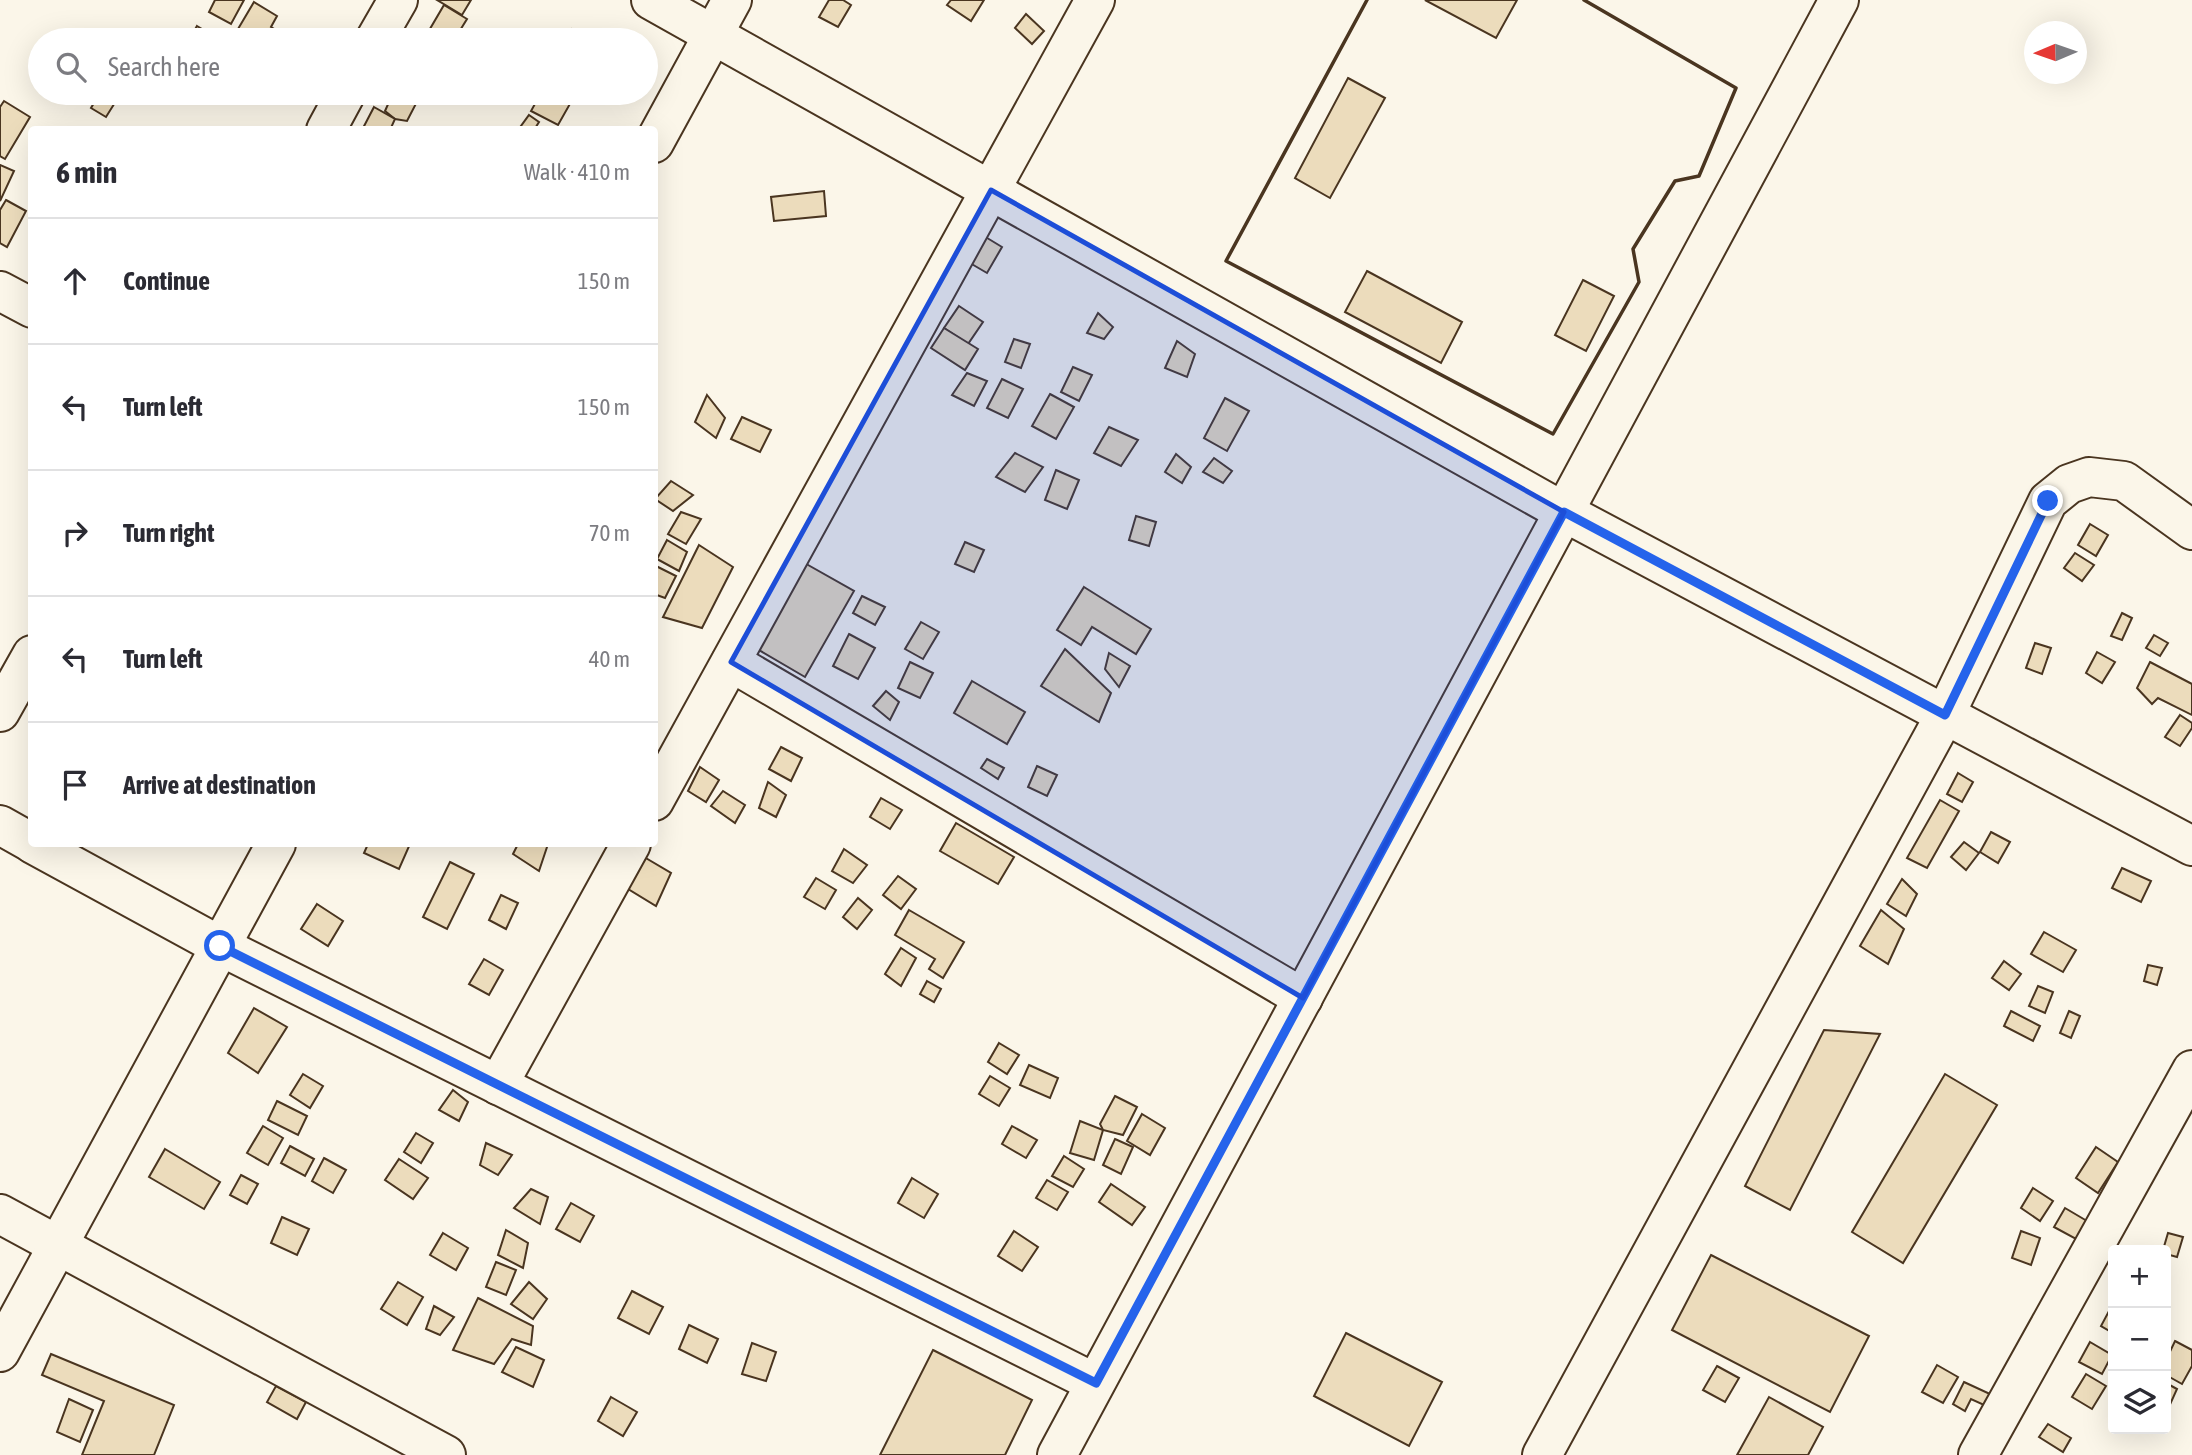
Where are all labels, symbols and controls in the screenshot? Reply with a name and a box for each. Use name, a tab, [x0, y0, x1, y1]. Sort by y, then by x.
north arrow	[2024, 21, 2087, 84]
search box	[28, 28, 658, 105]
icon: search	[52, 48, 90, 86]
text: Search here	[108, 52, 220, 82]
text: 6 min	[56, 155, 117, 189]
text: Walk · 410 m	[524, 159, 630, 185]
icon: ahead	[56, 262, 94, 300]
text: Continue	[123, 266, 210, 296]
text: 150 m	[578, 268, 630, 294]
icon: left	[56, 388, 94, 426]
text: Turn left	[123, 392, 203, 422]
text: 150 m	[578, 394, 630, 420]
route end	[2032, 485, 2063, 516]
icon: right	[56, 514, 94, 552]
text: Turn right	[123, 518, 214, 548]
text: 70 m	[589, 520, 630, 546]
icon: left	[56, 640, 94, 678]
text: Turn left	[123, 644, 203, 674]
text: 40 m	[589, 646, 630, 672]
icon: arrive	[56, 766, 94, 804]
text: Arrive at destination	[123, 770, 316, 800]
route start	[204, 930, 235, 961]
map controls	[2108, 1245, 2171, 1434]
button: +	[2108, 1245, 2171, 1308]
button: −	[2108, 1308, 2171, 1371]
button: layers	[2108, 1371, 2171, 1434]

